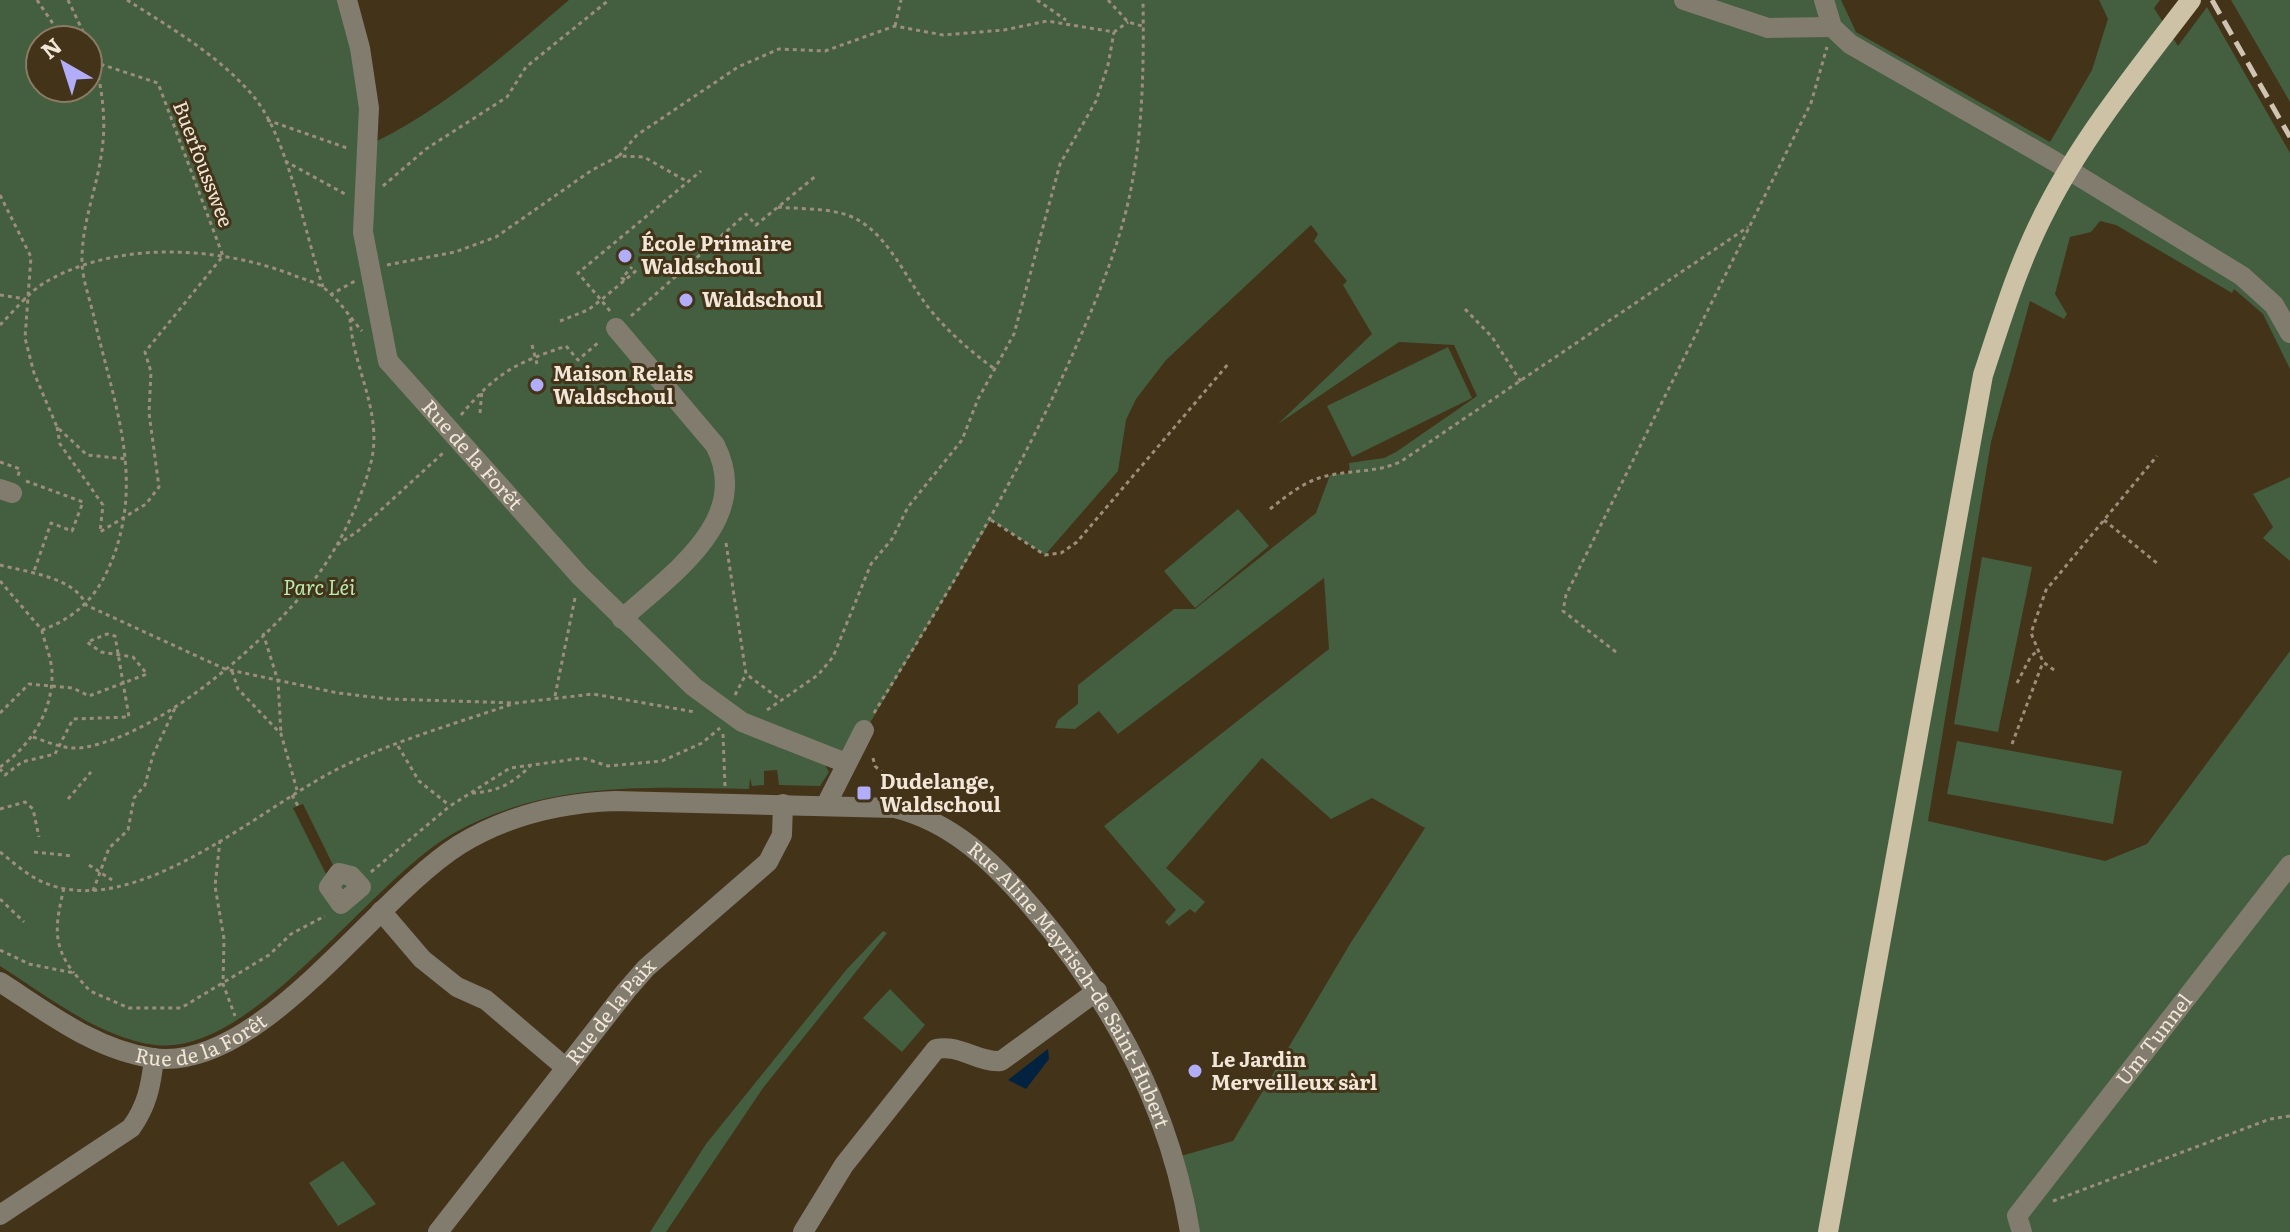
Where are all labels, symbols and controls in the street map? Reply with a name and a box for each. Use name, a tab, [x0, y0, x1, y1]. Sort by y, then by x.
north arrow	[24, 24, 104, 104]
text: N	[33, 29, 68, 66]
street label: Buerfousswee	[167, 96, 243, 231]
place label: École Primaire Waldschoul	[641, 227, 792, 280]
marker: École Primaire Waldschoul	[616, 247, 634, 265]
place label: Waldschoul	[702, 283, 823, 313]
marker: Waldschoul	[677, 291, 695, 309]
place label: Maison Relais Waldschoul	[553, 357, 693, 410]
marker: Maison Relais Waldschoul	[528, 376, 546, 394]
street label: Rue de la Forêt	[416, 392, 531, 516]
park label: Parc Léi	[283, 571, 355, 601]
place label: Dudelange, Waldschoul	[880, 765, 1001, 818]
marker: Dudelange, Waldschoul	[855, 784, 873, 802]
street label: Rue Aline Mayrisch-de Saint-Hubert	[962, 833, 1179, 1132]
street label: Rue de la Paix	[557, 949, 662, 1070]
street label: Um Tunnel	[2107, 986, 2198, 1091]
street label: Rue de la Forêt	[133, 1005, 272, 1072]
place label: Le Jardin Merveilleux sàrl	[1211, 1043, 1377, 1096]
marker: Le Jardin Merveilleux sàrl	[1186, 1062, 1204, 1080]

